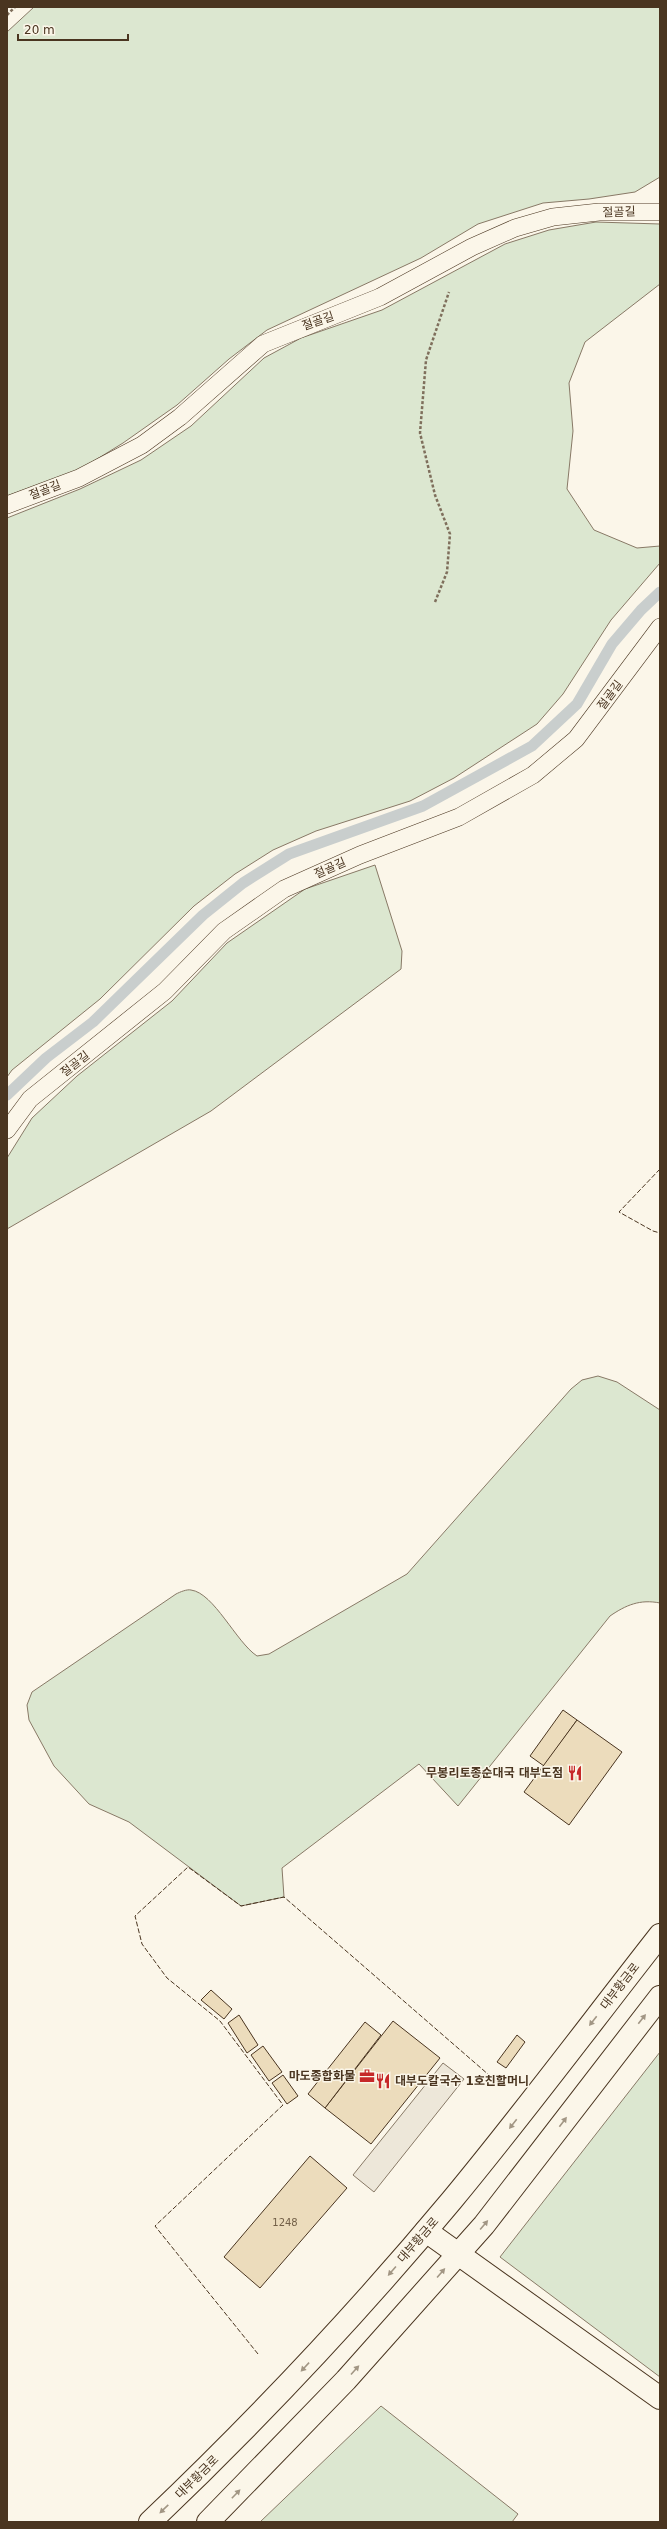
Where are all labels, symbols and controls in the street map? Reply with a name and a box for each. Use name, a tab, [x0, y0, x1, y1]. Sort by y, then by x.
scale bar	[18, 16, 128, 42]
text: 20 m	[24, 23, 55, 37]
street label: 절골길	[602, 204, 636, 220]
street label: 절골길	[300, 309, 336, 333]
street label: 절골길	[27, 478, 63, 502]
street label: 절골길	[594, 678, 626, 712]
street label: 절골길	[312, 855, 348, 881]
street label: 절골길	[58, 1048, 92, 1080]
restaurant icon: 무봉리토종순대국 대부도점	[566, 1764, 584, 1782]
place label: 무봉리토종순대국 대부도점	[426, 1766, 563, 1780]
street label: 대부황금로	[597, 1960, 643, 2012]
one-way arrow	[638, 2014, 647, 2025]
one-way arrow	[589, 2015, 597, 2026]
office icon: 마도종합화물	[358, 2067, 376, 2085]
place label: 마도종합화물	[289, 2069, 355, 2083]
restaurant icon: 대부도칼국수 1호친할머니	[374, 2072, 392, 2090]
place label: 대부도칼국수 1호친할머니	[395, 2074, 529, 2088]
one-way arrow	[559, 2117, 568, 2128]
one-way arrow	[509, 2118, 518, 2129]
street label: 대부황금로	[395, 2215, 441, 2265]
house number: 1248	[272, 2217, 298, 2228]
one-way arrow	[479, 2220, 488, 2230]
one-way arrow	[387, 2265, 396, 2276]
one-way arrow	[437, 2268, 446, 2279]
one-way arrow	[301, 2363, 310, 2372]
one-way arrow	[350, 2365, 359, 2375]
street label: 대부황금로	[173, 2453, 221, 2501]
one-way arrow	[231, 2489, 241, 2499]
one-way arrow	[159, 2504, 169, 2514]

